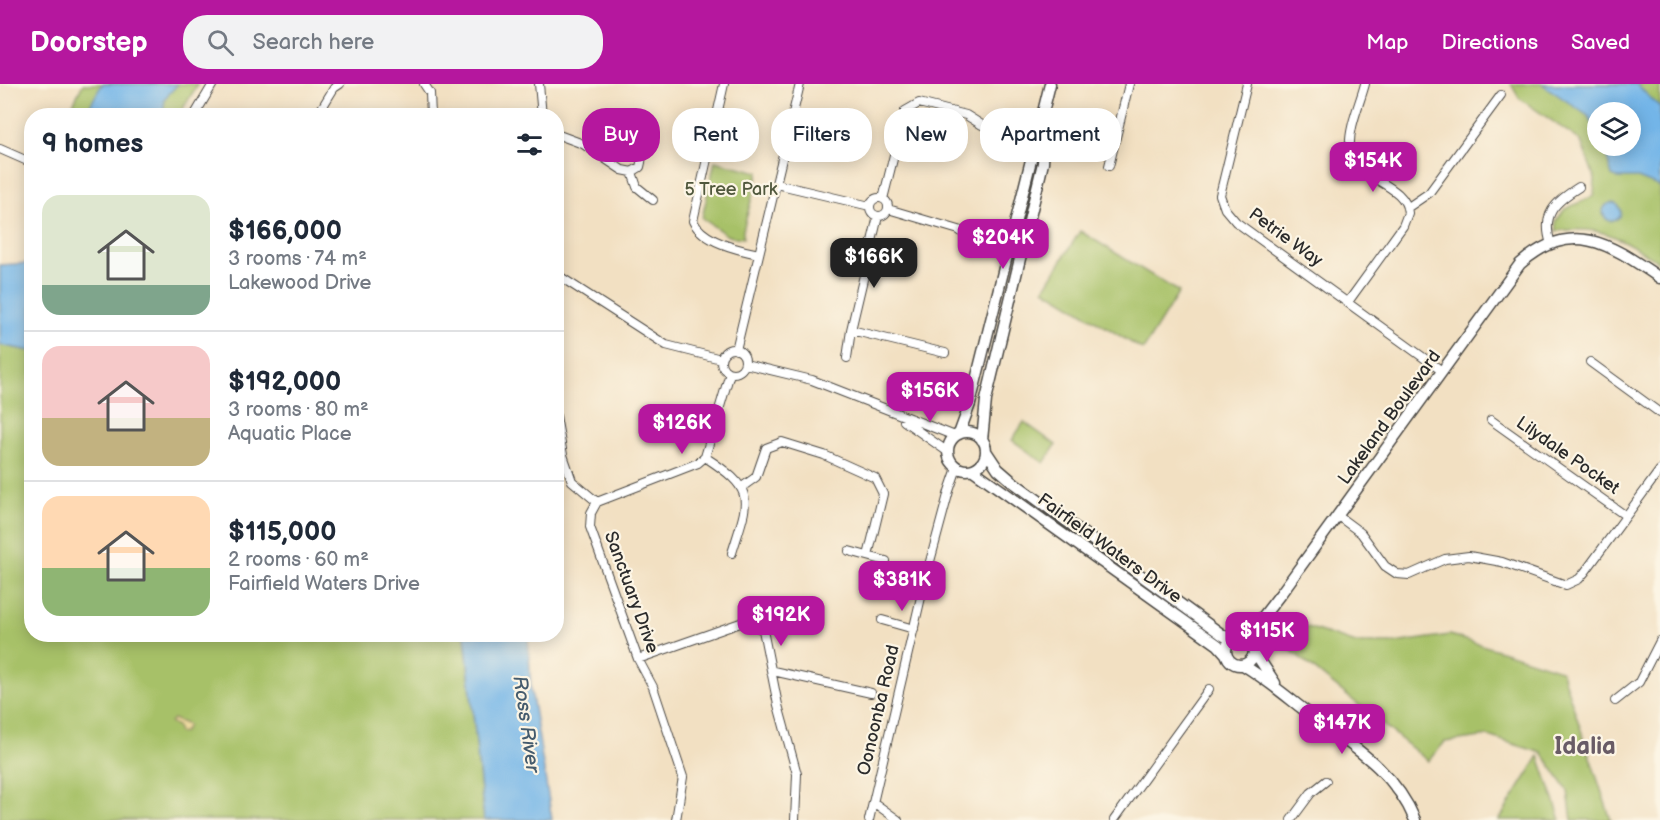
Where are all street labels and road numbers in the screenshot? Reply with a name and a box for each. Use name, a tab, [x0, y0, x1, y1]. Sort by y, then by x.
street label: Petrie Way	[1245, 204, 1327, 272]
street label: Lakeland Boulevard	[1334, 346, 1445, 488]
street label: Lilydale Pocket	[1512, 412, 1624, 499]
street label: Fairfield Waters Drive	[1034, 489, 1186, 608]
street label: Sanctuary Drive	[600, 528, 663, 656]
street label: Oonoonba Road	[853, 643, 904, 777]

